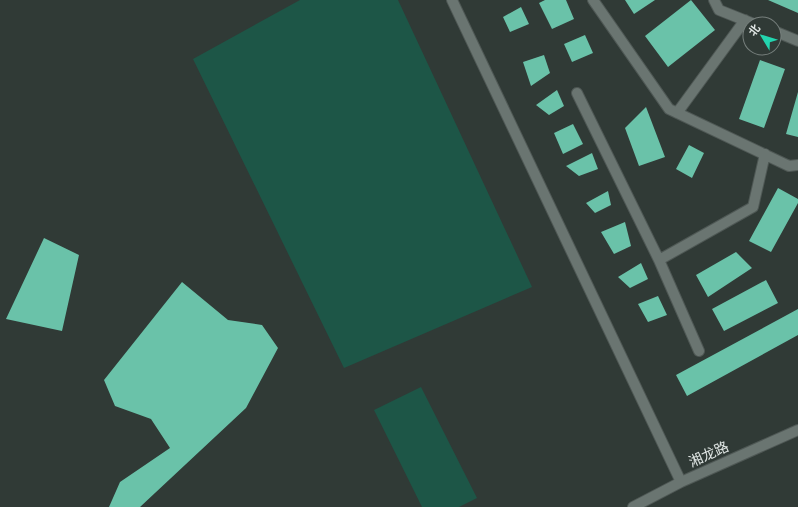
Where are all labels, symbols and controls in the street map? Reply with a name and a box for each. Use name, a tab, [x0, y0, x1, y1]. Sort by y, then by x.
north arrow	[742, 16, 782, 56]
text: 北	[745, 21, 764, 39]
street label: 湘龙路	[686, 437, 732, 473]

